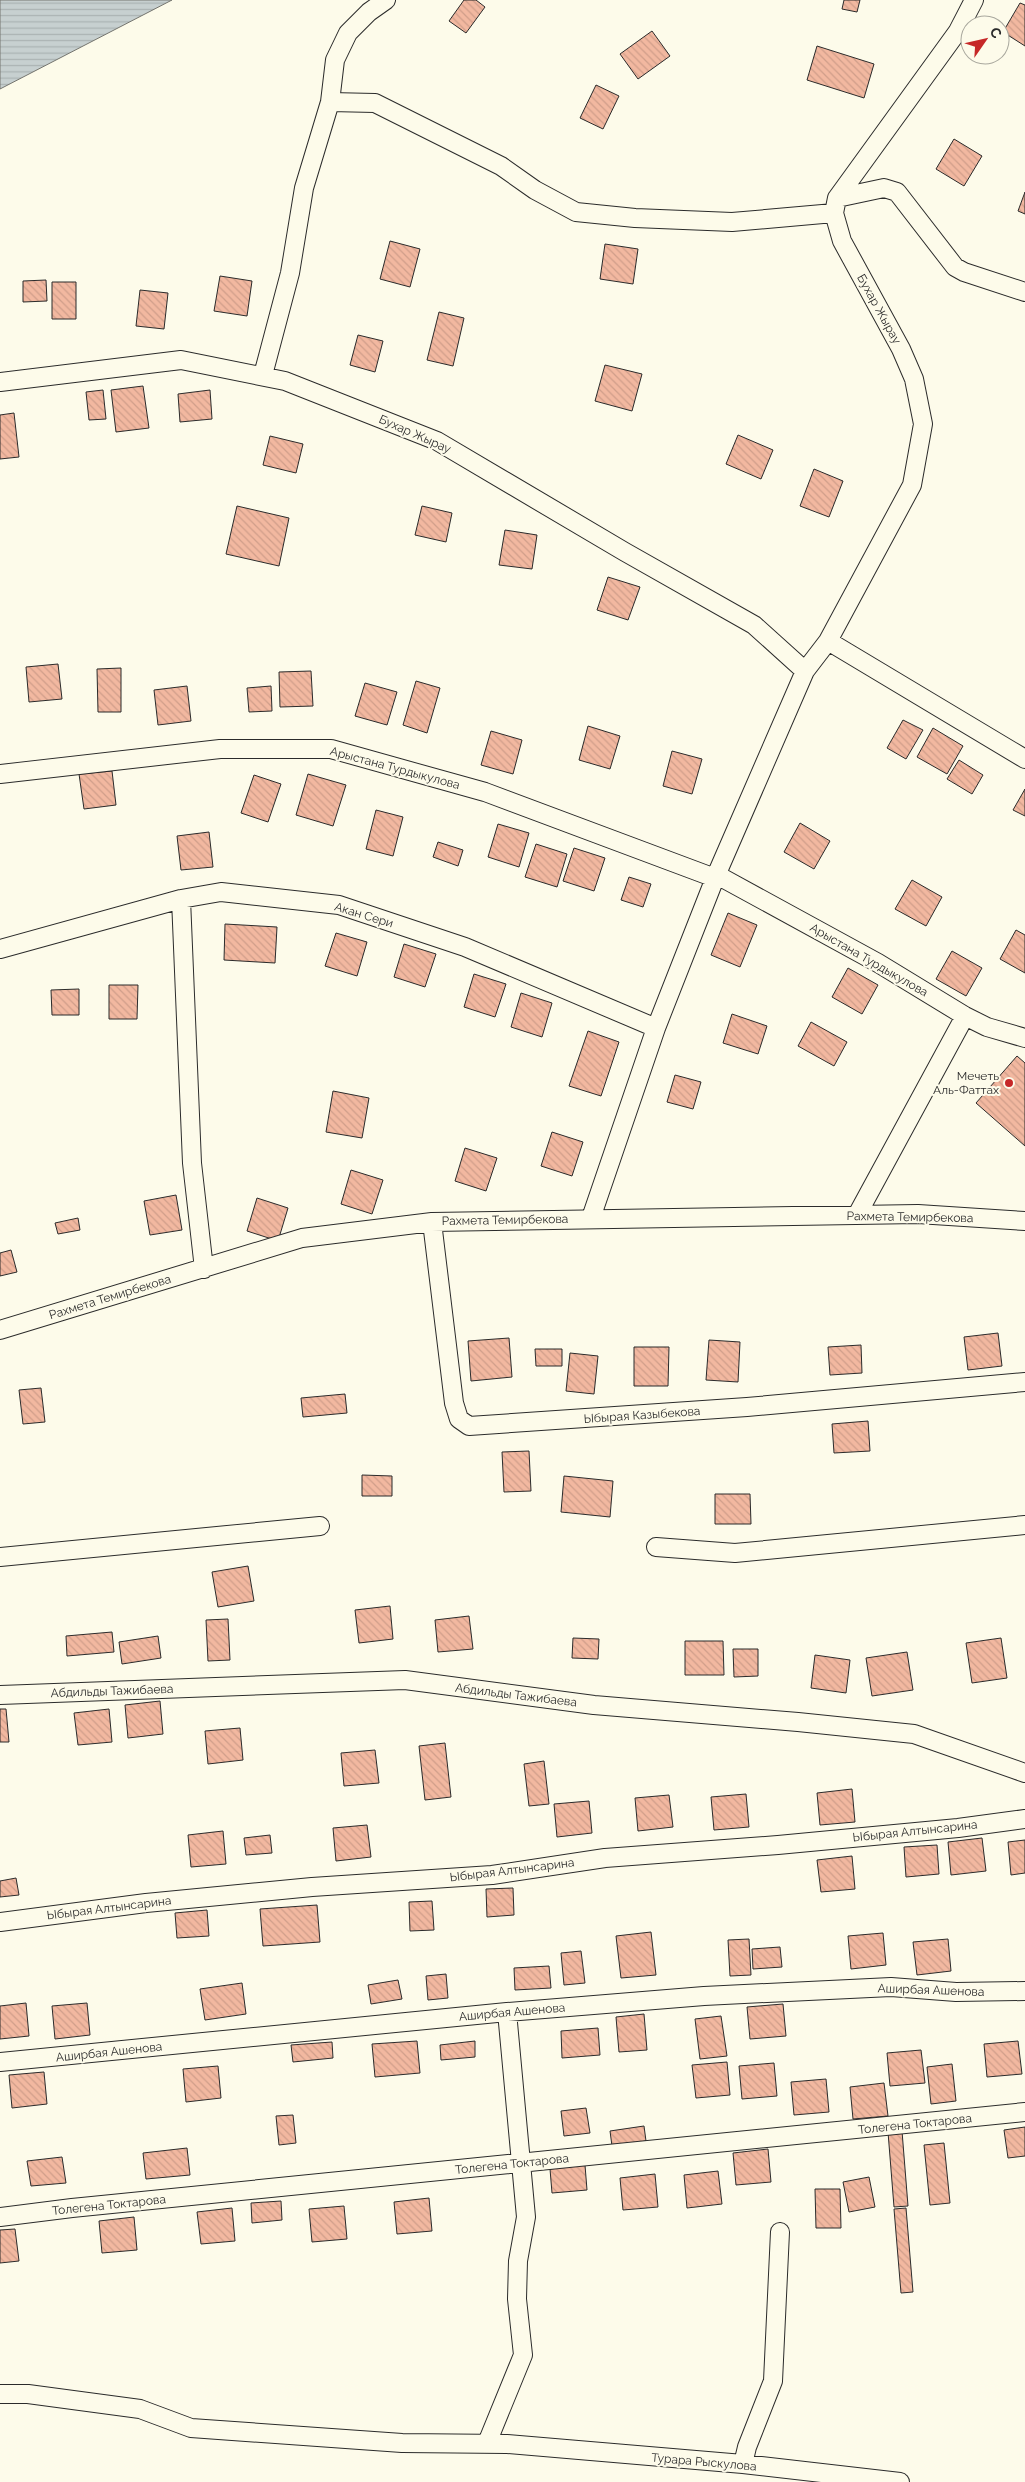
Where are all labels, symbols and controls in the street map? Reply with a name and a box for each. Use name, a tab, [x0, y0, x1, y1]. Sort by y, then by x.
north arrow	[960, 15, 1010, 65]
text: С	[986, 24, 1005, 42]
street label: Бухар Жырау	[854, 272, 904, 347]
street label: Бухар Жырау	[377, 412, 454, 456]
street label: Арыстана Турдыкулова	[329, 744, 461, 792]
street label: Акан Сери	[333, 899, 395, 931]
street label: Арыстана Турдыкулова	[808, 921, 930, 999]
place label: Мечеть Аль-Фаттах	[933, 1069, 999, 1097]
marker: Мечеть Аль-Фаттах	[1003, 1077, 1015, 1089]
street label: Рахмета Темирбекова	[847, 1209, 973, 1225]
street label: Рахмета Темирбекова	[442, 1212, 568, 1228]
street label: Рахмета Темирбекова	[47, 1272, 173, 1322]
street label: Ыбырая Казыбекова	[583, 1404, 701, 1426]
street label: Абдильды Тажибаева	[454, 1681, 578, 1709]
street label: Абдильды Тажибаева	[50, 1682, 174, 1700]
street label: Ыбырая Алтынсарина	[852, 1817, 978, 1845]
street label: Ыбырая Алтынсарина	[449, 1855, 575, 1885]
street label: Ыбырая Алтынсарина	[46, 1893, 172, 1923]
street label: Аширбая Ашенова	[877, 1981, 985, 1999]
street label: Аширбая Ашенова	[458, 2000, 566, 2024]
street label: Аширбая Ашенова	[55, 2039, 163, 2065]
street label: Толегена Токтарова	[857, 2111, 973, 2137]
street label: Толегена Токтарова	[454, 2151, 570, 2177]
street label: Толегена Токтарова	[51, 2192, 167, 2218]
street label: Турара Рыскулова	[651, 2450, 757, 2474]

